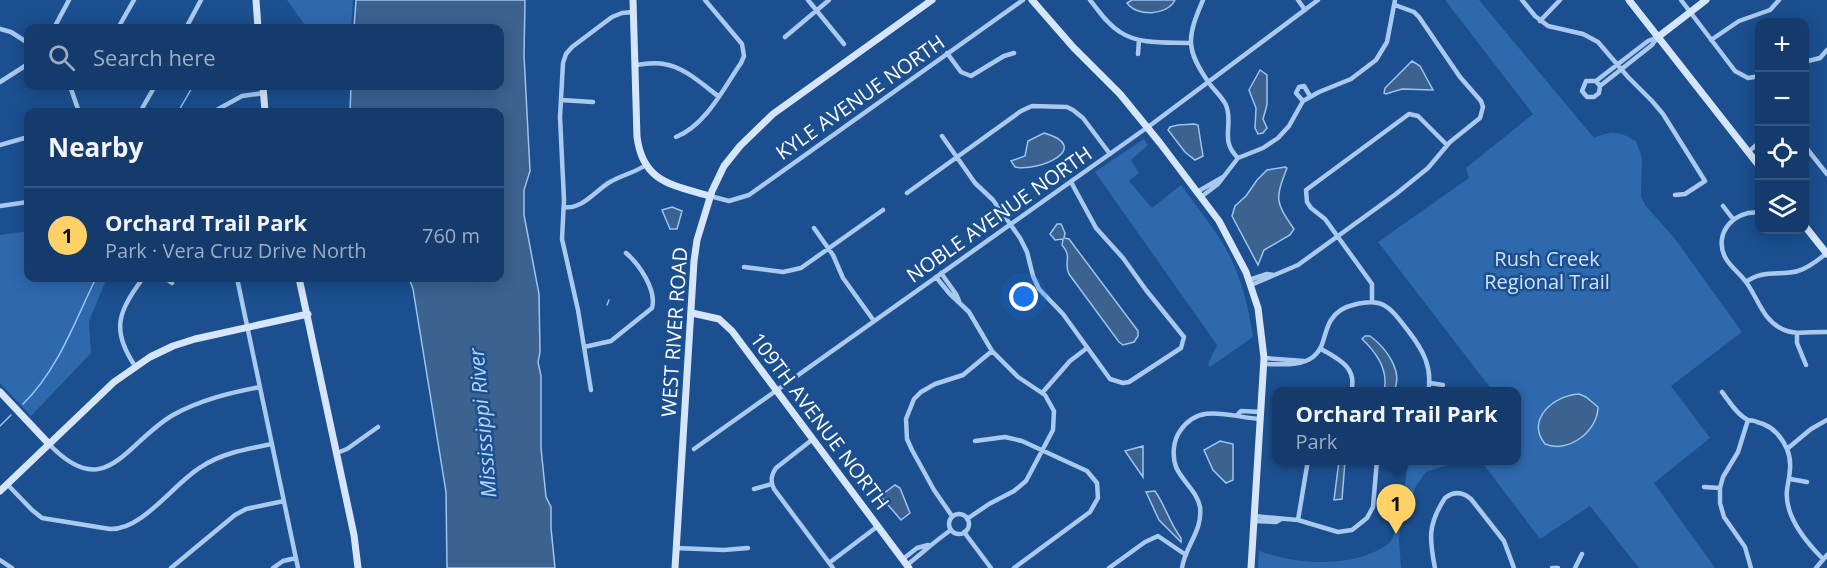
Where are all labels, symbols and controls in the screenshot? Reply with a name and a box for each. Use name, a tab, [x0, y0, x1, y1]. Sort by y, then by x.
map controls	[1755, 18, 1809, 234]
button: +	[1755, 18, 1809, 72]
search box	[24, 24, 504, 90]
street label: KYLE AVENUE NORTH	[770, 28, 950, 166]
icon: search	[45, 41, 78, 74]
text: Search here	[93, 42, 216, 72]
button: −	[1755, 72, 1809, 126]
button: locate	[1755, 126, 1809, 180]
text: Nearby	[48, 129, 143, 165]
street label: NOBLE AVENUE NORTH	[901, 140, 1097, 288]
button: layers	[1755, 180, 1809, 234]
text: Orchard Trail Park	[105, 207, 307, 237]
text: 1	[62, 222, 73, 249]
text: 760 m	[422, 222, 480, 249]
text: Park · Vera Cruz Drive North	[105, 237, 367, 264]
park label: Rush Creek Regional Trail	[1484, 245, 1610, 295]
street label: WEST RIVER ROAD	[655, 246, 693, 418]
your location	[1009, 282, 1038, 311]
street label: 109TH AVENUE NORTH	[744, 327, 896, 515]
water label: Mississippi River	[461, 346, 503, 499]
popup	[1272, 387, 1521, 465]
text: Orchard Trail Park	[1295, 398, 1498, 428]
text: Park	[1295, 428, 1337, 455]
pin: 1	[1376, 484, 1416, 534]

